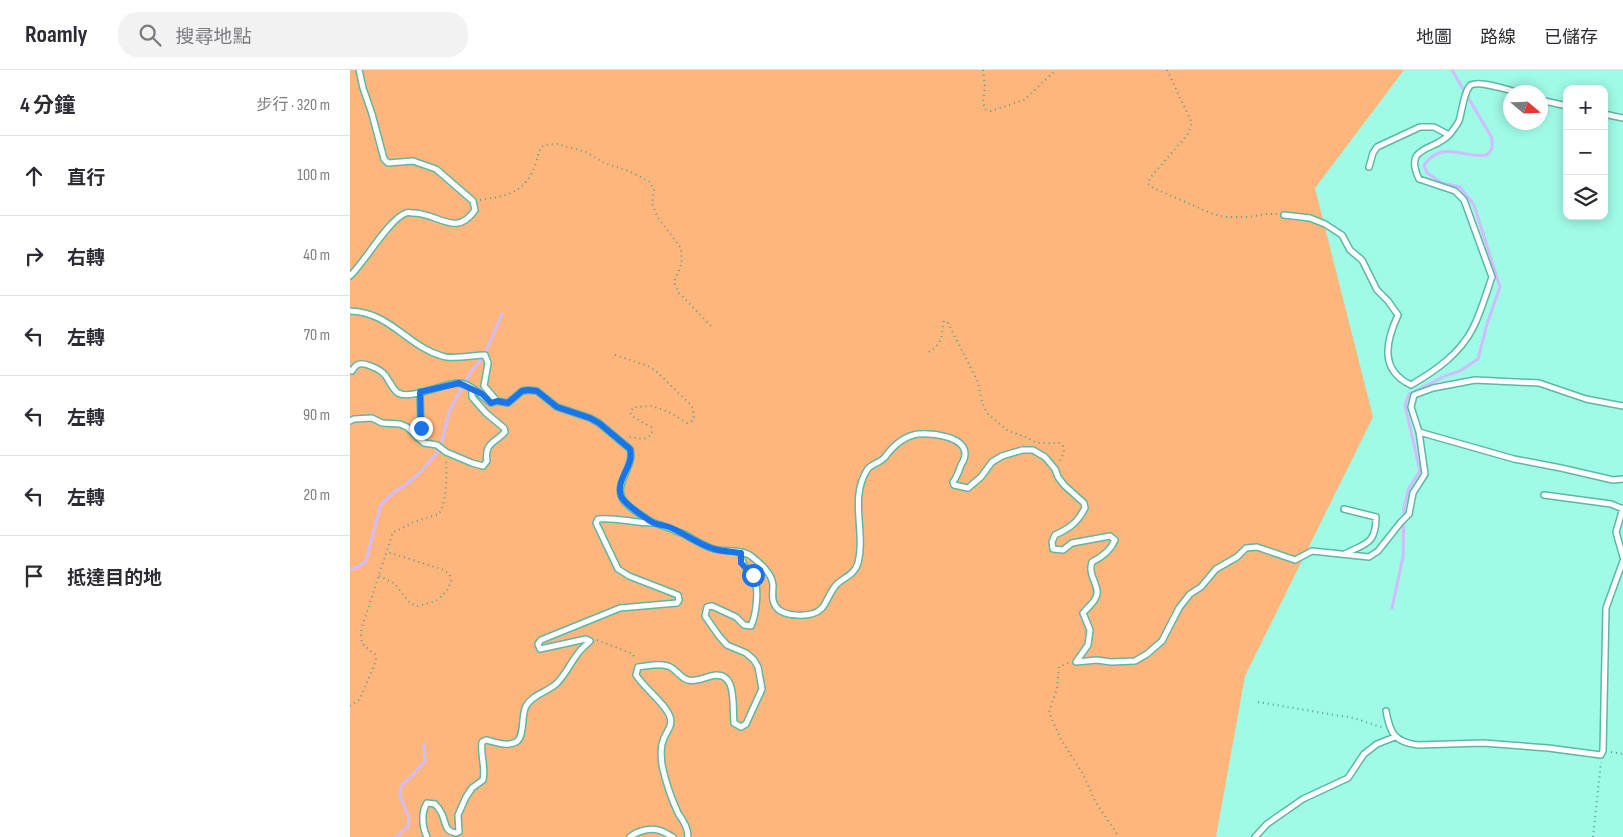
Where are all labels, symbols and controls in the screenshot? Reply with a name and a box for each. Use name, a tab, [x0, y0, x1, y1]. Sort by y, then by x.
search box	[118, 12, 468, 57]
text: Roamly	[25, 20, 88, 49]
icon: search	[136, 21, 164, 49]
text: 搜尋地點	[176, 26, 252, 49]
text: 地圖	[1416, 27, 1452, 48]
text: 路線	[1480, 27, 1516, 48]
text: 已儲存	[1544, 27, 1598, 48]
north arrow	[1503, 85, 1548, 130]
map controls	[1563, 85, 1608, 220]
button: +	[1563, 85, 1608, 130]
text: 4 分鐘	[20, 93, 75, 118]
text: 步行 · 320 m	[256, 96, 330, 115]
button: −	[1563, 130, 1608, 175]
icon: ahead	[20, 162, 48, 190]
text: 100 m	[297, 166, 330, 185]
text: 直行	[67, 167, 105, 190]
button: layers	[1563, 175, 1608, 220]
icon: right	[20, 242, 48, 270]
text: 40 m	[303, 246, 330, 265]
text: 右轉	[67, 247, 105, 270]
icon: left	[20, 322, 48, 350]
text: 70 m	[304, 326, 330, 345]
text: 左轉	[67, 327, 105, 350]
icon: left	[20, 402, 48, 430]
text: 90 m	[303, 406, 330, 425]
text: 左轉	[67, 407, 105, 430]
route end	[410, 417, 433, 440]
icon: left	[20, 482, 48, 510]
text: 20 m	[303, 486, 330, 505]
text: 左轉	[67, 487, 105, 510]
icon: arrive	[20, 562, 48, 590]
route start	[742, 564, 765, 587]
text: 抵達目的地	[67, 567, 162, 590]

